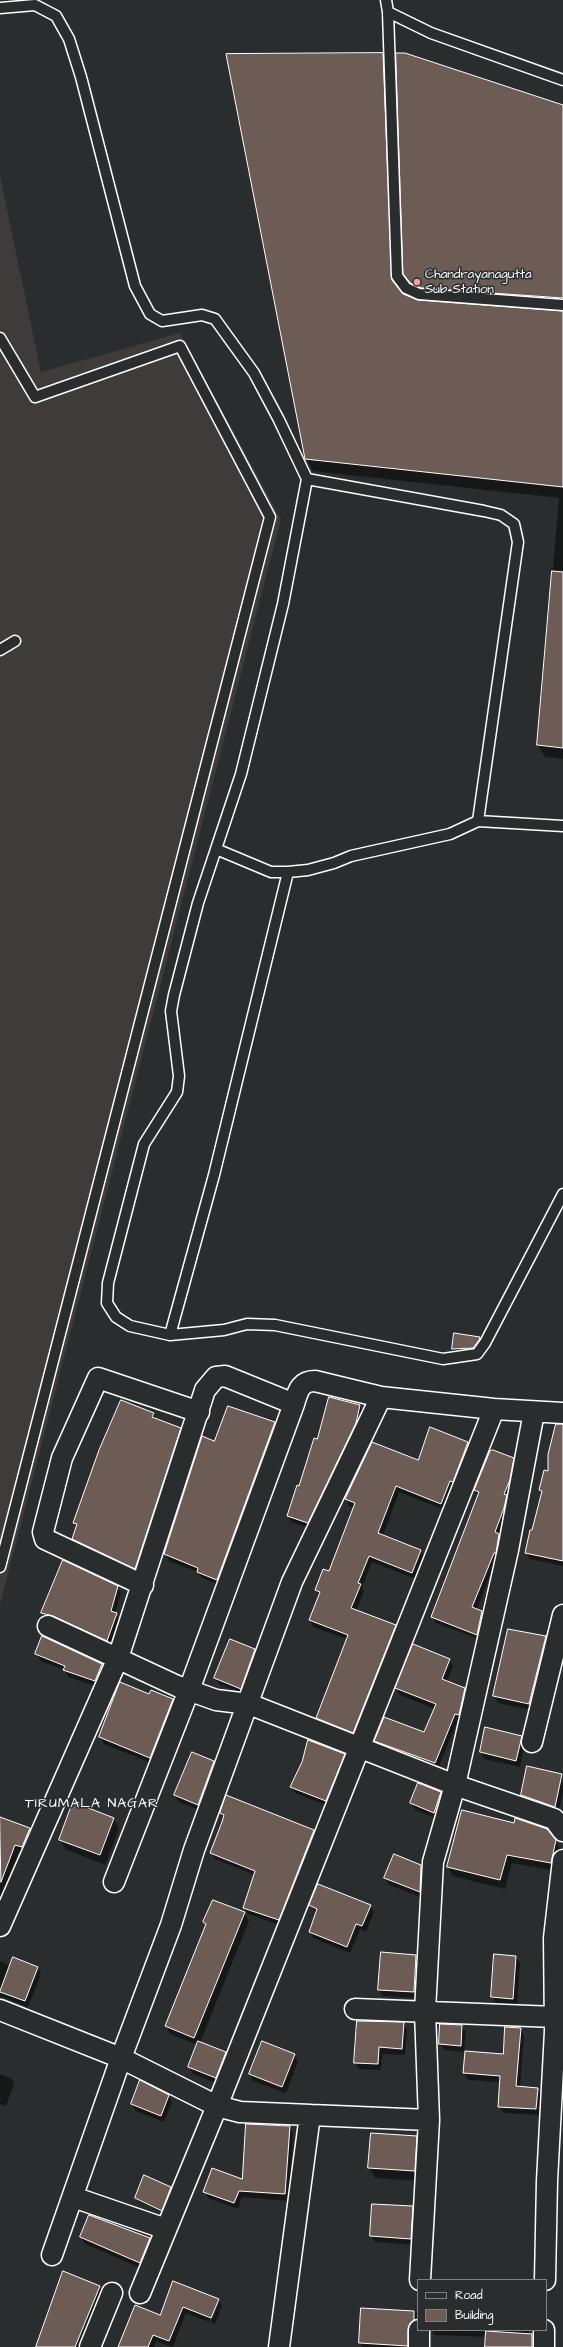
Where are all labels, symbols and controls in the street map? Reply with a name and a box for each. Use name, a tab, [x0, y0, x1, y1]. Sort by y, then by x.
place label: Chandrayanagutta Sub Station	[425, 267, 532, 298]
marker: Chandrayanagutta Sub Station	[412, 277, 422, 287]
district label: TIRUMALA NAGAR	[25, 1796, 159, 1812]
legend	[417, 2279, 547, 2331]
text: Road	[455, 2287, 483, 2304]
text: Building	[455, 2307, 493, 2324]

